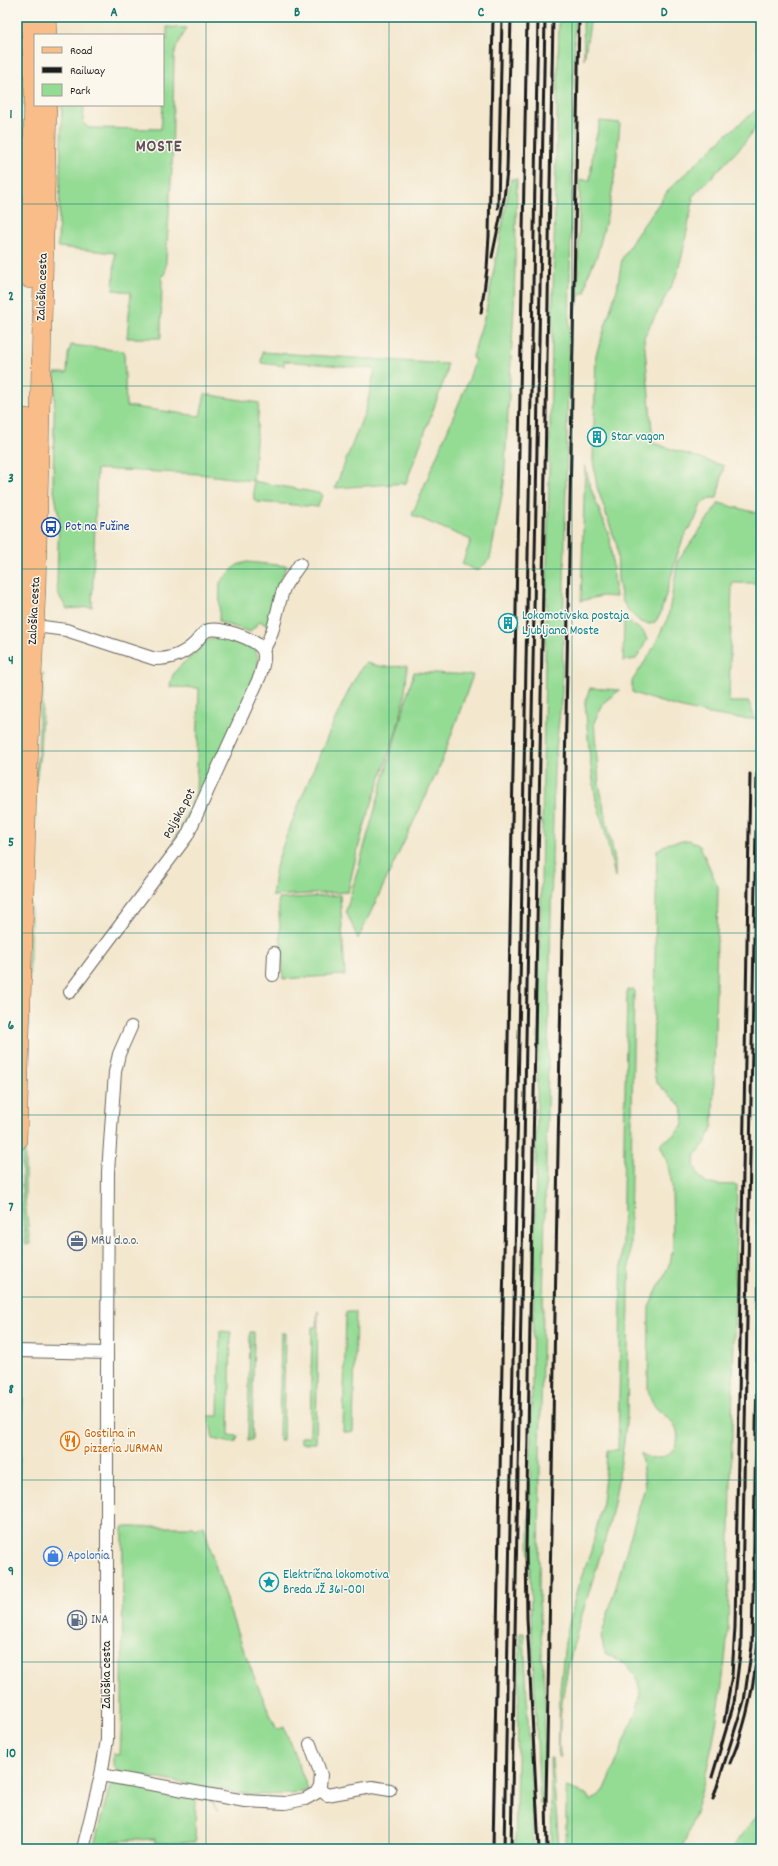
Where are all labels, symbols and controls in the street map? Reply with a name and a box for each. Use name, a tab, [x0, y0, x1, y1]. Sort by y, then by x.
text: A	[110, 4, 118, 23]
text: B	[294, 4, 300, 23]
text: C	[478, 4, 485, 23]
text: D	[661, 4, 668, 23]
legend	[34, 34, 164, 106]
text: Road	[70, 43, 92, 60]
text: Railway	[70, 63, 106, 80]
text: Park	[70, 83, 91, 100]
text: 1	[10, 106, 13, 125]
district label: MOSTE	[136, 136, 182, 160]
street label: Zaloška cesta	[32, 252, 54, 321]
text: 2	[8, 288, 14, 307]
building icon: Star vagon	[586, 426, 608, 448]
place label: Star vagon	[611, 428, 664, 447]
text: 3	[8, 470, 14, 489]
bus stop icon: Pot na Fužine	[40, 516, 62, 538]
place label: Pot na Fužine	[65, 518, 130, 537]
street label: Zaloška cesta	[24, 576, 46, 645]
place label: Lokomotivska postaja Ljubljana Moste	[522, 607, 630, 641]
building icon: Lokomotivska postaja Ljubljana Moste	[497, 612, 519, 634]
text: 4	[8, 652, 14, 671]
street label: Poljska pot	[159, 785, 201, 843]
text: 5	[8, 834, 14, 853]
text: 6	[8, 1017, 15, 1036]
text: 7	[9, 1199, 14, 1218]
office icon: MRU d.o.o.	[66, 1230, 88, 1252]
place label: MRU d.o.o.	[91, 1232, 138, 1251]
text: 8	[8, 1381, 14, 1400]
place label: Gostilna in pizzeria JURMAN	[84, 1425, 163, 1459]
restaurant icon: Gostilna in pizzeria JURMAN	[59, 1430, 81, 1452]
shop icon: Apolonia	[42, 1545, 64, 1567]
place label: Apolonia	[67, 1547, 110, 1566]
text: 9	[8, 1563, 14, 1582]
place label: Električna lokomotiva Breda JŽ 361-001	[283, 1566, 390, 1600]
place icon: Električna lokomotiva Breda JŽ 361-001	[258, 1571, 280, 1593]
fuel station icon: INA	[66, 1609, 88, 1631]
place label: INA	[91, 1611, 109, 1630]
street label: Zaloška cesta	[98, 1640, 117, 1709]
text: 10	[6, 1745, 16, 1764]

